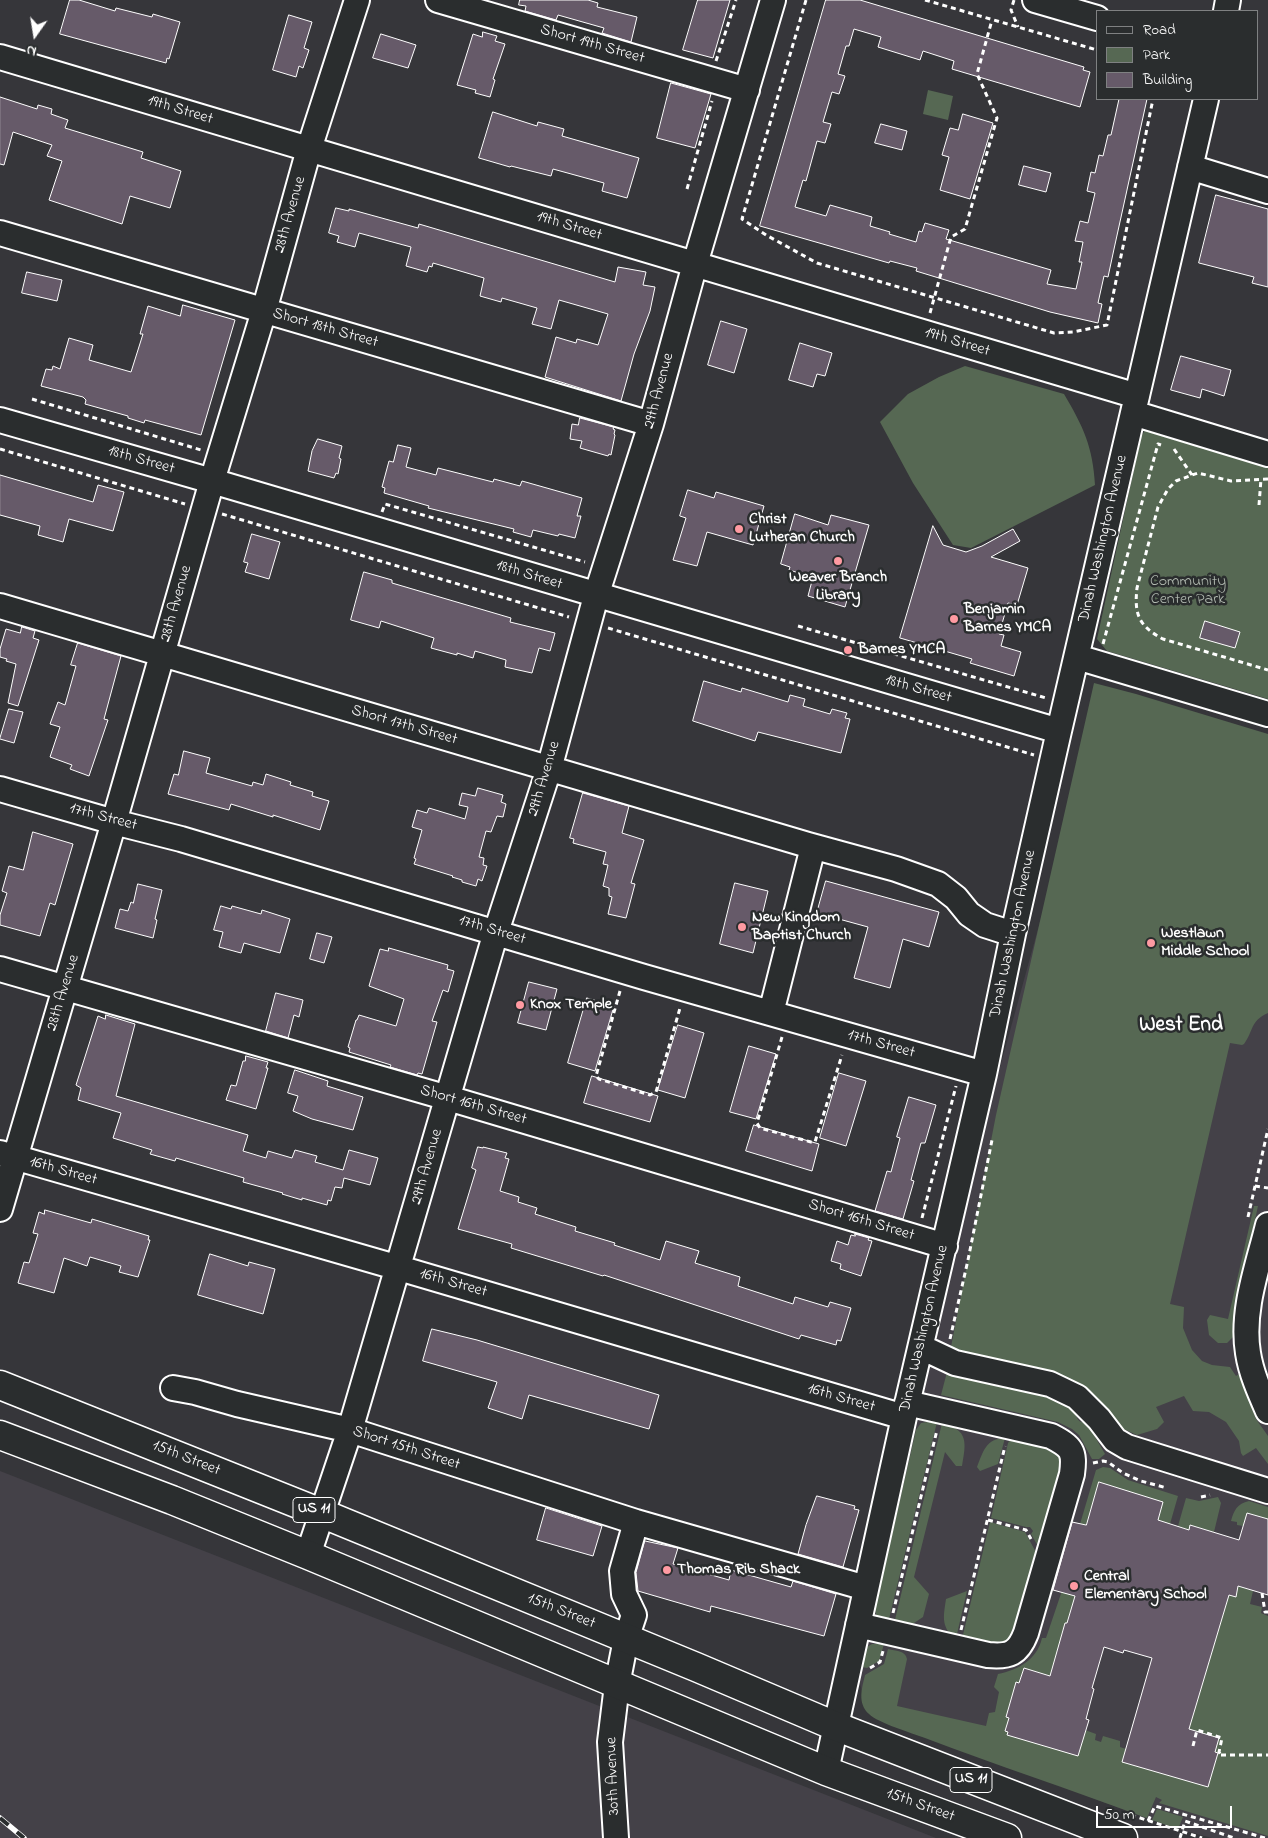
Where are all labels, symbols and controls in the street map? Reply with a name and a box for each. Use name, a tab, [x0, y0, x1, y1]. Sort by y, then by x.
north arrow	[10, 10, 60, 60]
legend	[1096, 10, 1258, 100]
text: Road	[1143, 19, 1176, 41]
street label: Short 19th Street	[538, 21, 646, 69]
text: N	[25, 39, 38, 61]
text: Park	[1143, 44, 1170, 66]
text: Building	[1143, 69, 1192, 91]
street label: 19th Street	[145, 92, 215, 130]
street label: 28th Avenue	[271, 174, 311, 256]
street label: 19th Street	[534, 208, 604, 246]
street label: Short 18th Street	[270, 305, 380, 353]
street label: 19th Street	[922, 324, 992, 362]
street label: 29th Avenue	[641, 351, 679, 431]
street label: 18th Street	[105, 442, 177, 480]
street label: Dinah Washington Avenue	[1075, 454, 1133, 624]
place label: Christ Lutheran Church	[749, 510, 855, 548]
marker: Christ Lutheran Church	[733, 523, 745, 535]
marker: Weaver Branch Library	[832, 555, 844, 567]
street label: 18th Street	[493, 557, 565, 595]
street label: 28th Avenue	[157, 563, 197, 645]
place label: Weaver Branch Library	[789, 568, 887, 606]
park label: Community Center Park	[1150, 572, 1226, 610]
place label: Benjamin Barnes YMCA	[964, 600, 1051, 638]
marker: Benjamin Barnes YMCA	[948, 613, 960, 625]
place label: Barnes YMCA	[858, 640, 945, 660]
marker: Barnes YMCA	[842, 644, 854, 656]
street label: 18th Street	[882, 671, 954, 709]
street label: Short 17th Street	[349, 702, 459, 750]
street label: 29th Avenue	[524, 739, 566, 819]
street label: 17th Street	[67, 800, 139, 836]
street label: Dinah Washington Avenue	[987, 848, 1041, 1020]
place label: New Kingdom Baptist Church	[752, 908, 851, 946]
street label: 17th Street	[456, 912, 528, 950]
marker: New Kingdom Baptist Church	[736, 921, 748, 933]
place label: Westlawn Middle School	[1161, 924, 1249, 962]
marker: Westlawn Middle School	[1145, 937, 1157, 949]
street label: 28th Avenue	[43, 953, 85, 1033]
place label: Knox Temple	[530, 995, 612, 1015]
marker: Knox Temple	[514, 999, 526, 1011]
district label: West End	[1139, 1014, 1223, 1040]
street label: 17th Street	[845, 1026, 917, 1064]
street label: Short 16th Street	[418, 1082, 528, 1130]
street label: 29th Avenue	[408, 1127, 448, 1207]
street label: 16th Street	[27, 1153, 99, 1191]
street label: Short 16th Street	[806, 1196, 916, 1246]
street label: Dinah Washington Avenue	[896, 1244, 954, 1414]
street label: 16th Street	[417, 1265, 489, 1303]
street label: 16th Street	[805, 1380, 877, 1418]
street label: Short 15th Street	[350, 1423, 462, 1475]
street label: 15th Street	[149, 1437, 223, 1481]
road number: US 11	[293, 1498, 335, 1522]
place label: Thomas Rib Shack	[677, 1560, 800, 1580]
marker: Thomas Rib Shack	[661, 1564, 673, 1576]
place label: Central Elementary School	[1084, 1567, 1207, 1605]
marker: Central Elementary School	[1068, 1580, 1080, 1592]
street label: 15th Street	[524, 1590, 598, 1634]
street label: 30th Avenue	[603, 1737, 625, 1815]
road number: US 11	[950, 1768, 992, 1792]
street label: 15th Street	[883, 1785, 957, 1827]
scale bar	[1098, 1796, 1234, 1828]
text: 50 m	[1104, 1804, 1134, 1826]

